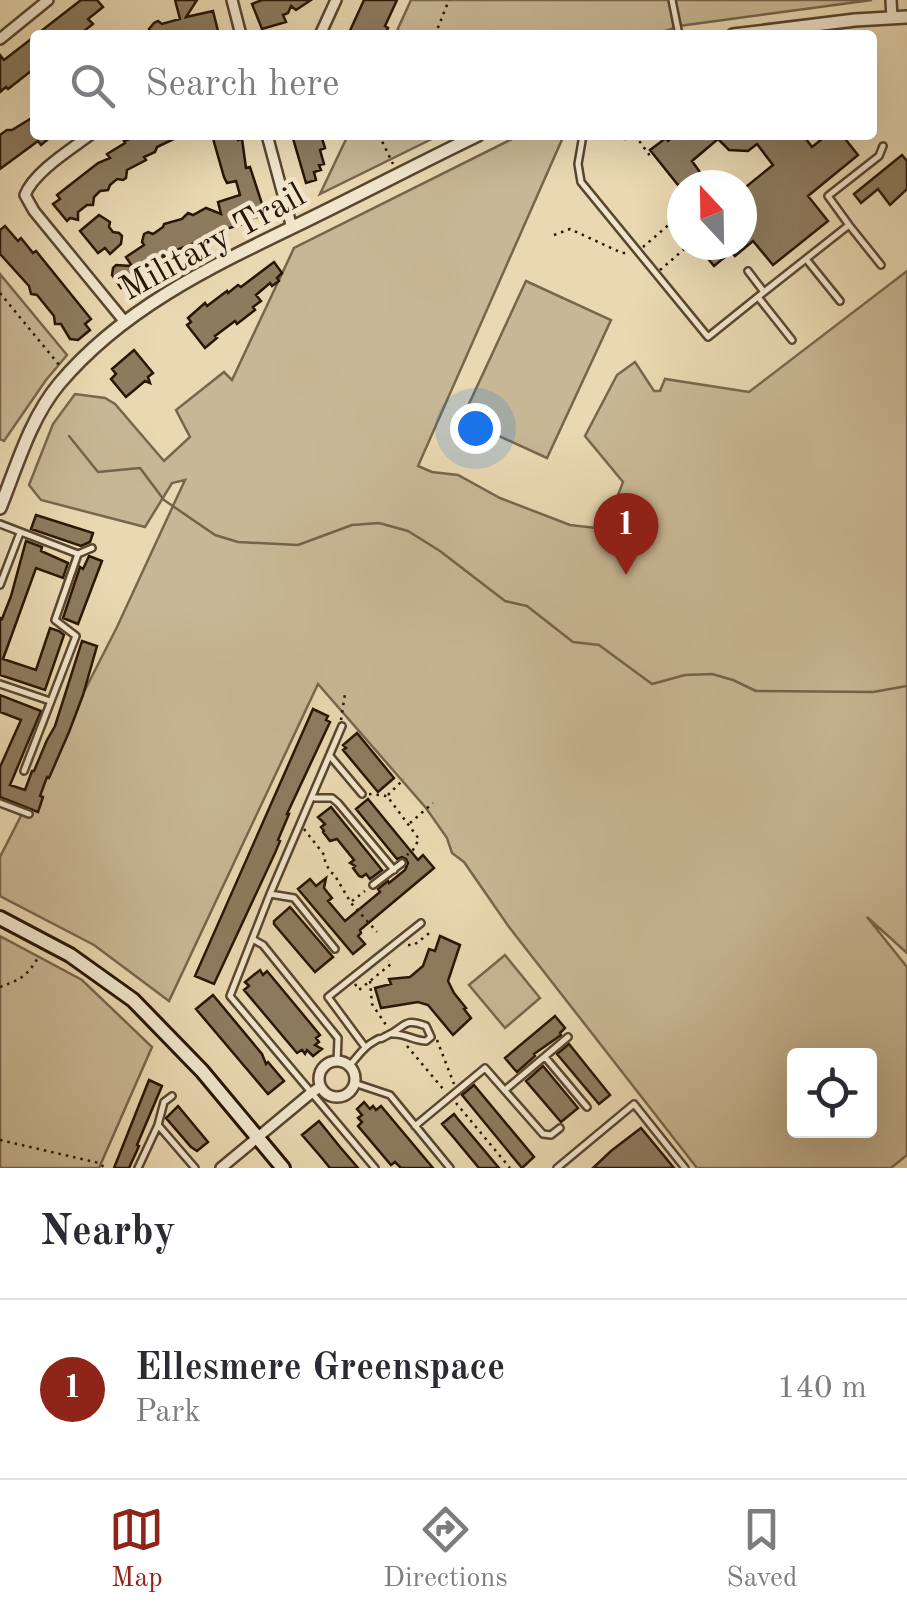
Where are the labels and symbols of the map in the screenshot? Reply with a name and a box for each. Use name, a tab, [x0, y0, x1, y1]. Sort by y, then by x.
north arrow	[667, 170, 757, 260]
street label: Military Trail	[115, 178, 311, 308]
your location	[450, 403, 501, 454]
pin: 1	[594, 492, 658, 575]

